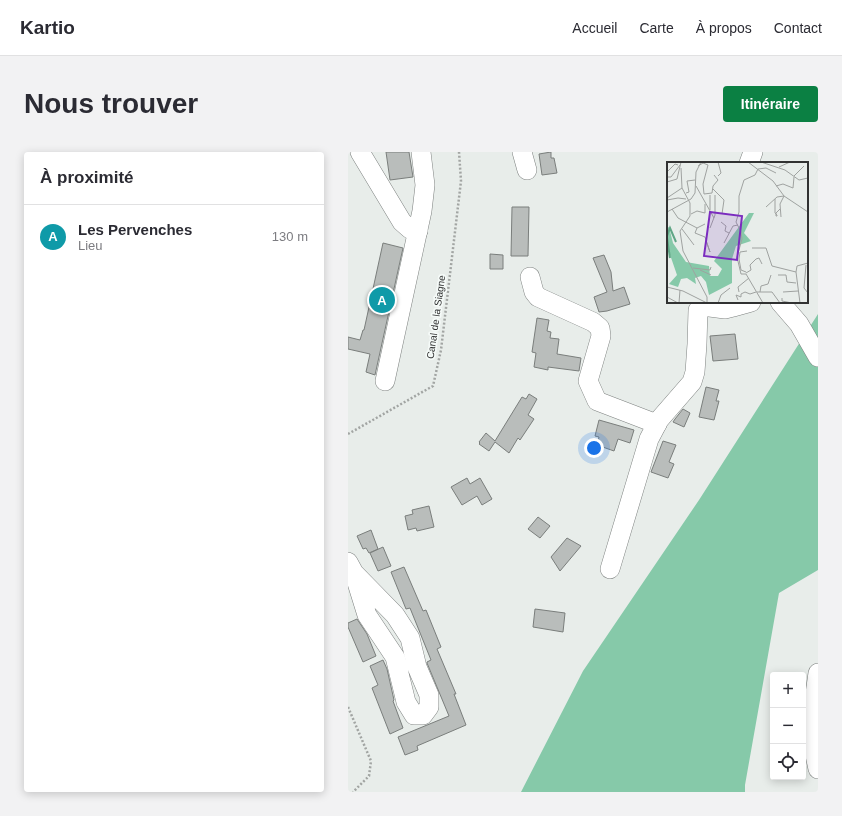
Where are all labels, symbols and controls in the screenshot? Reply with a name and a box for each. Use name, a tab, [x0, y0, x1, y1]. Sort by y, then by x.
text: Kartio	[20, 17, 75, 38]
text: Accueil	[572, 20, 617, 36]
text: Carte	[639, 20, 674, 36]
text: À propos	[696, 20, 752, 36]
text: Contact	[774, 20, 822, 36]
button: Itinéraire	[723, 86, 818, 122]
text: Nous trouver	[24, 88, 198, 119]
inset map	[667, 162, 808, 303]
text: À proximité	[40, 168, 134, 187]
text: Les Pervenches	[78, 221, 192, 238]
text: A	[48, 229, 58, 244]
text: 130 m	[272, 229, 308, 244]
text: Lieu	[78, 238, 103, 253]
street label: Canal de la Siagne	[425, 274, 447, 360]
pin: A	[369, 285, 395, 315]
your location	[584, 438, 604, 458]
map controls	[770, 672, 806, 780]
button: +	[770, 672, 806, 708]
button: −	[770, 708, 806, 744]
button: locate	[770, 744, 806, 780]

